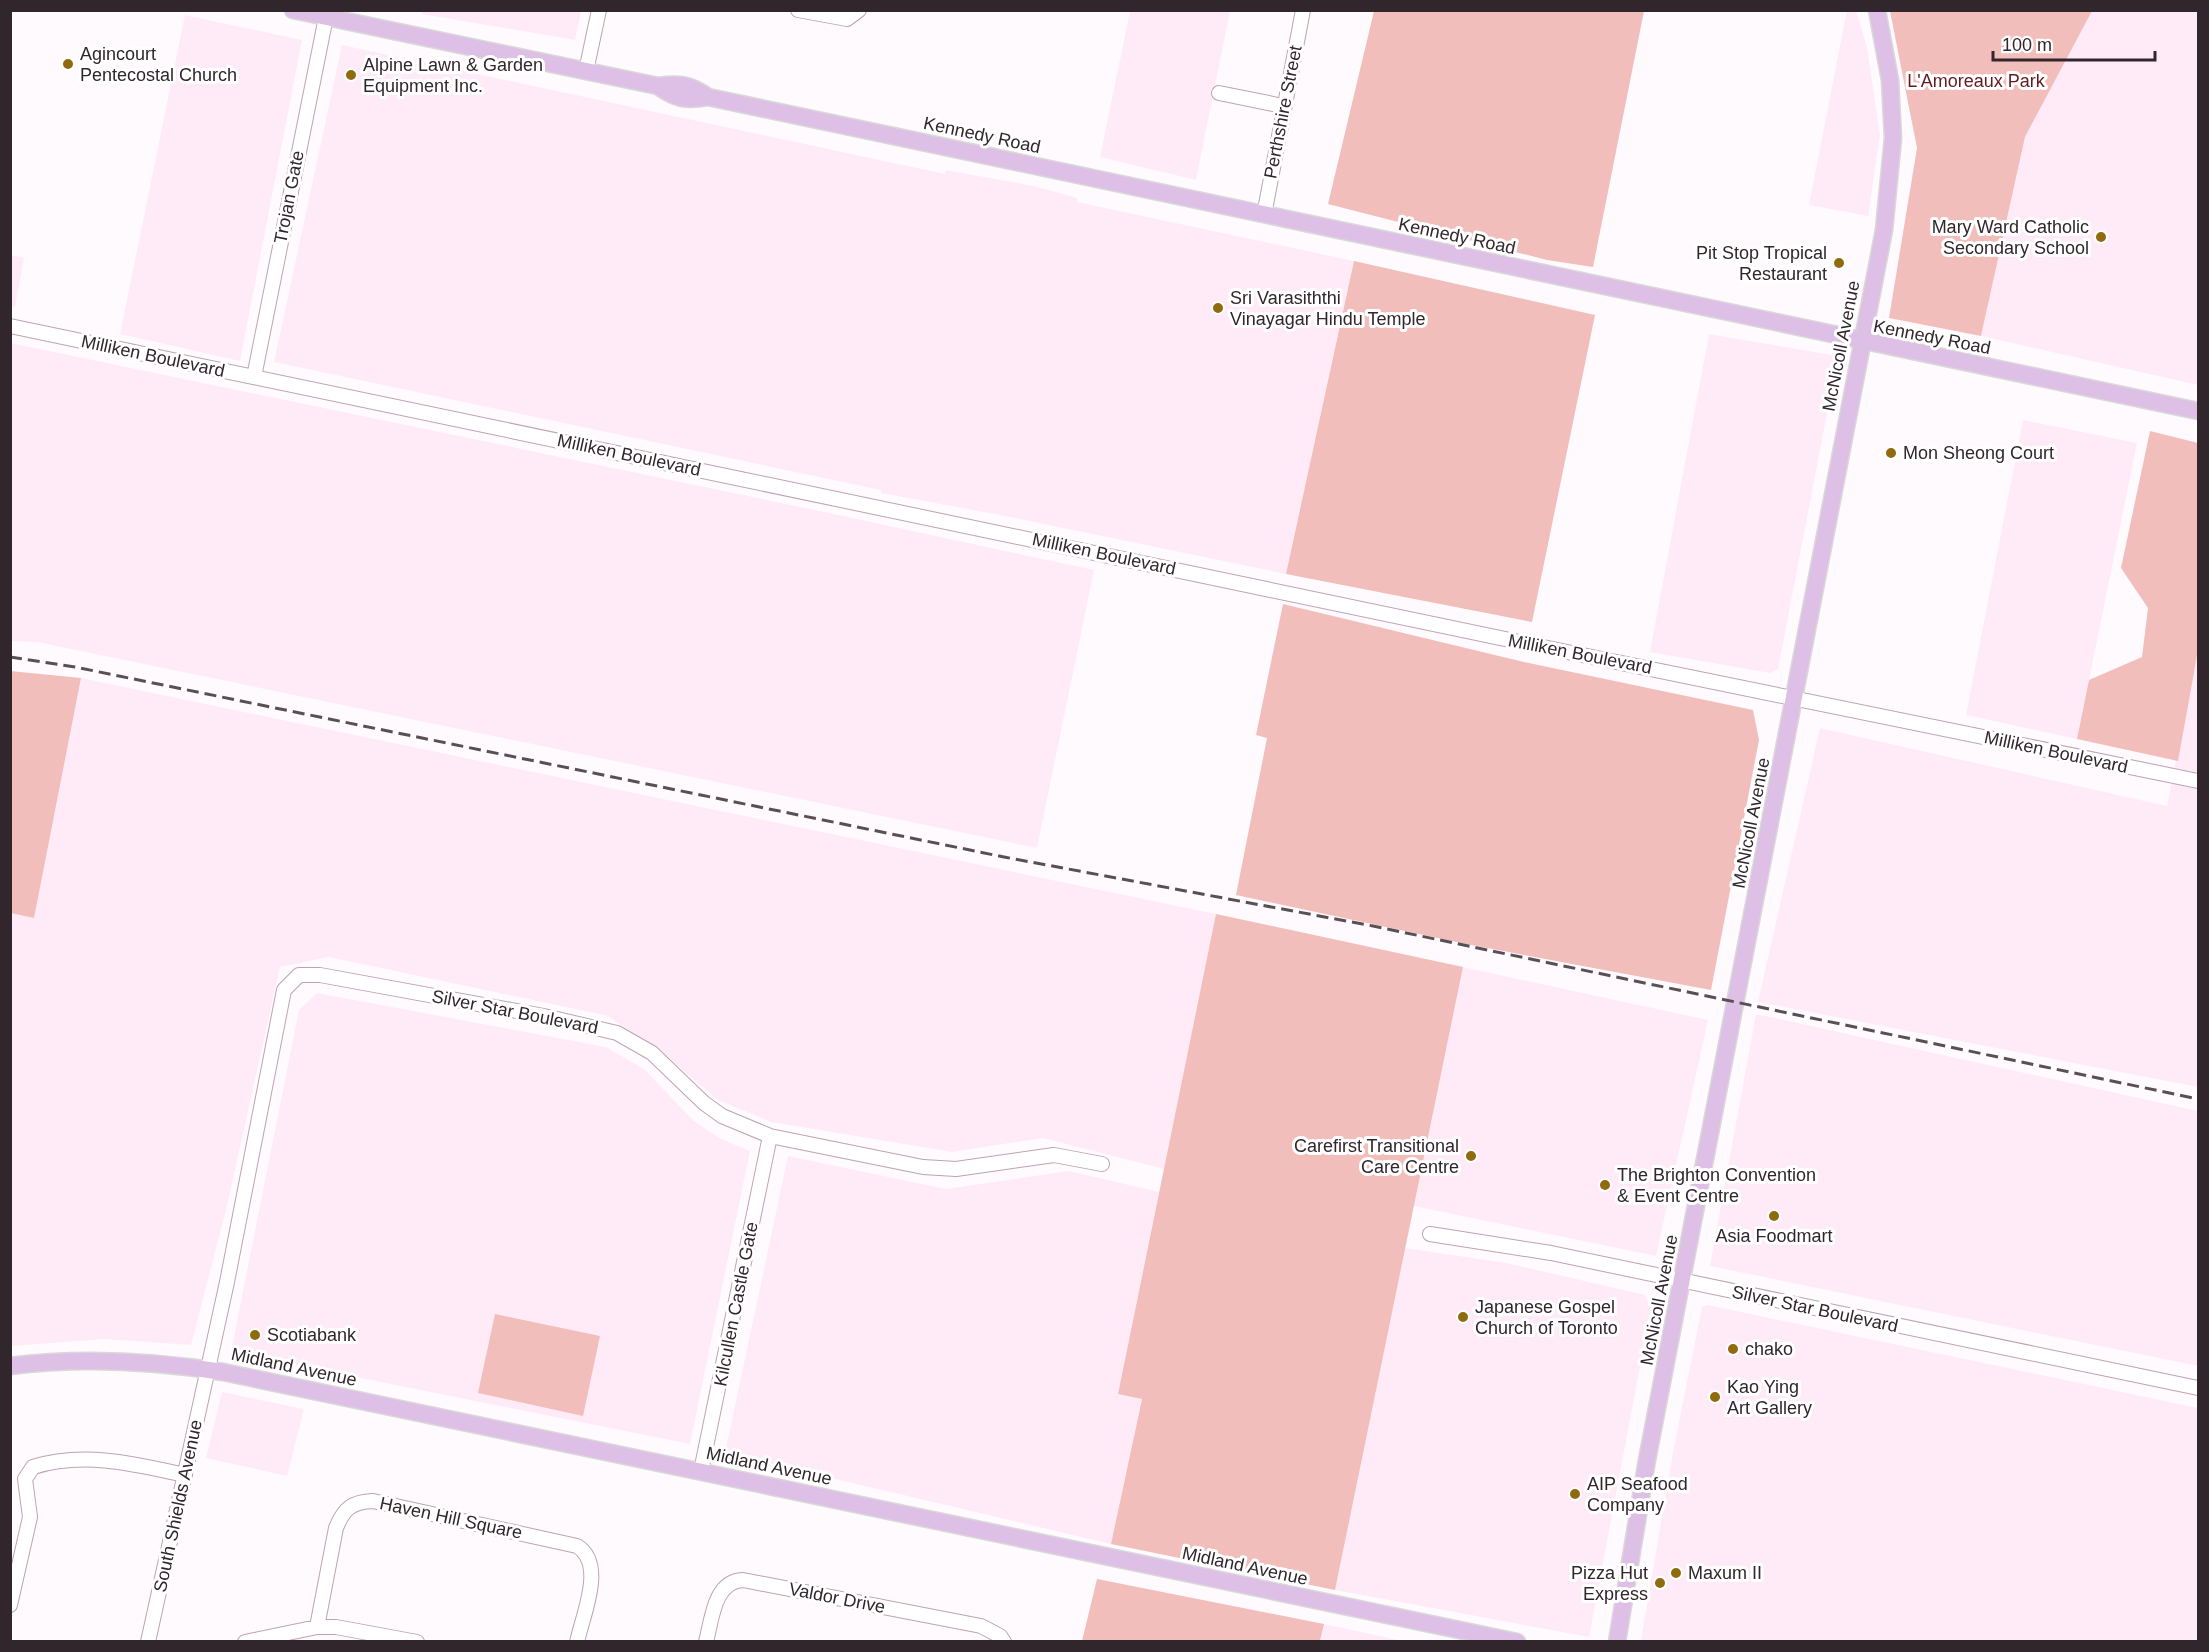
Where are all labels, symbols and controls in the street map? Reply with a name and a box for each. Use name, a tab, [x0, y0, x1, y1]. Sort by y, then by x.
scale bar	[1993, 24, 2155, 62]
text: 100 m	[2002, 35, 2052, 55]
place label: Agincourt Pentecostal Church	[80, 44, 237, 85]
street label: Perthshire Street	[1260, 44, 1306, 180]
place label: Alpine Lawn & Garden Equipment Inc.	[363, 55, 543, 96]
marker: Agincourt Pentecostal Church	[61, 57, 75, 71]
marker: Alpine Lawn & Garden Equipment Inc.	[344, 68, 358, 82]
park label: L'Amoreaux Park	[1907, 71, 2046, 91]
street label: Kennedy Road	[922, 113, 1042, 157]
street label: Trojan Gate	[270, 149, 308, 245]
street label: Kennedy Road	[1397, 214, 1517, 258]
place label: Mary Ward Catholic Secondary School	[1932, 217, 2089, 258]
marker: Mary Ward Catholic Secondary School	[2094, 230, 2108, 244]
place label: Pit Stop Tropical Restaurant	[1696, 243, 1827, 284]
marker: Pit Stop Tropical Restaurant	[1832, 256, 1846, 270]
street label: McNicoll Avenue	[1819, 279, 1863, 413]
place label: Sri Varasiththi Vinayagar Hindu Temple	[1230, 288, 1425, 329]
marker: Sri Varasiththi Vinayagar Hindu Temple	[1211, 301, 1225, 315]
street label: Kennedy Road	[1872, 316, 1992, 358]
street label: Milliken Boulevard	[79, 331, 227, 381]
street label: Milliken Boulevard	[555, 430, 703, 480]
place label: Mon Sheong Court	[1903, 443, 2054, 463]
marker: Mon Sheong Court	[1884, 446, 1898, 460]
street label: Milliken Boulevard	[1030, 529, 1178, 579]
street label: Milliken Boulevard	[1506, 630, 1654, 678]
street label: Milliken Boulevard	[1982, 727, 2130, 777]
street label: McNicoll Avenue	[1729, 756, 1773, 890]
street label: Silver Star Boulevard	[430, 986, 600, 1038]
place label: Carefirst Transitional Care Centre	[1294, 1136, 1459, 1177]
marker: Carefirst Transitional Care Centre	[1464, 1149, 1478, 1163]
place label: The Brighton Convention & Event Centre	[1617, 1165, 1816, 1206]
marker: The Brighton Convention & Event Centre	[1598, 1178, 1612, 1192]
marker: Asia Foodmart	[1767, 1209, 1781, 1223]
street label: Kilcullen Castle Gate	[710, 1220, 762, 1388]
place label: Asia Foodmart	[1715, 1226, 1833, 1246]
street label: McNicoll Avenue	[1637, 1233, 1681, 1367]
street label: Silver Star Boulevard	[1730, 1282, 1900, 1336]
place label: Japanese Gospel Church of Toronto	[1475, 1297, 1618, 1338]
marker: Japanese Gospel Church of Toronto	[1456, 1310, 1470, 1324]
place label: Scotiabank	[267, 1325, 357, 1345]
marker: Scotiabank	[248, 1328, 262, 1342]
place label: chako	[1745, 1339, 1793, 1359]
marker: chako	[1726, 1342, 1740, 1356]
street label: Midland Avenue	[229, 1344, 359, 1390]
place label: Kao Ying Art Gallery	[1727, 1377, 1812, 1418]
marker: Kao Ying Art Gallery	[1708, 1390, 1722, 1404]
street label: South Shields Avenue	[150, 1418, 206, 1594]
street label: Midland Avenue	[704, 1443, 834, 1489]
place label: AIP Seafood Company	[1587, 1474, 1688, 1515]
marker: AIP Seafood Company	[1568, 1487, 1582, 1501]
street label: Haven Hill Square	[378, 1493, 524, 1543]
street label: Midland Avenue	[1180, 1543, 1310, 1589]
place label: Pizza Hut Express	[1571, 1563, 1648, 1604]
place label: Maxum II	[1688, 1563, 1762, 1583]
marker: Maxum II	[1669, 1566, 1683, 1580]
marker: Pizza Hut Express	[1653, 1576, 1667, 1590]
street label: Valdor Drive	[787, 1579, 887, 1617]

